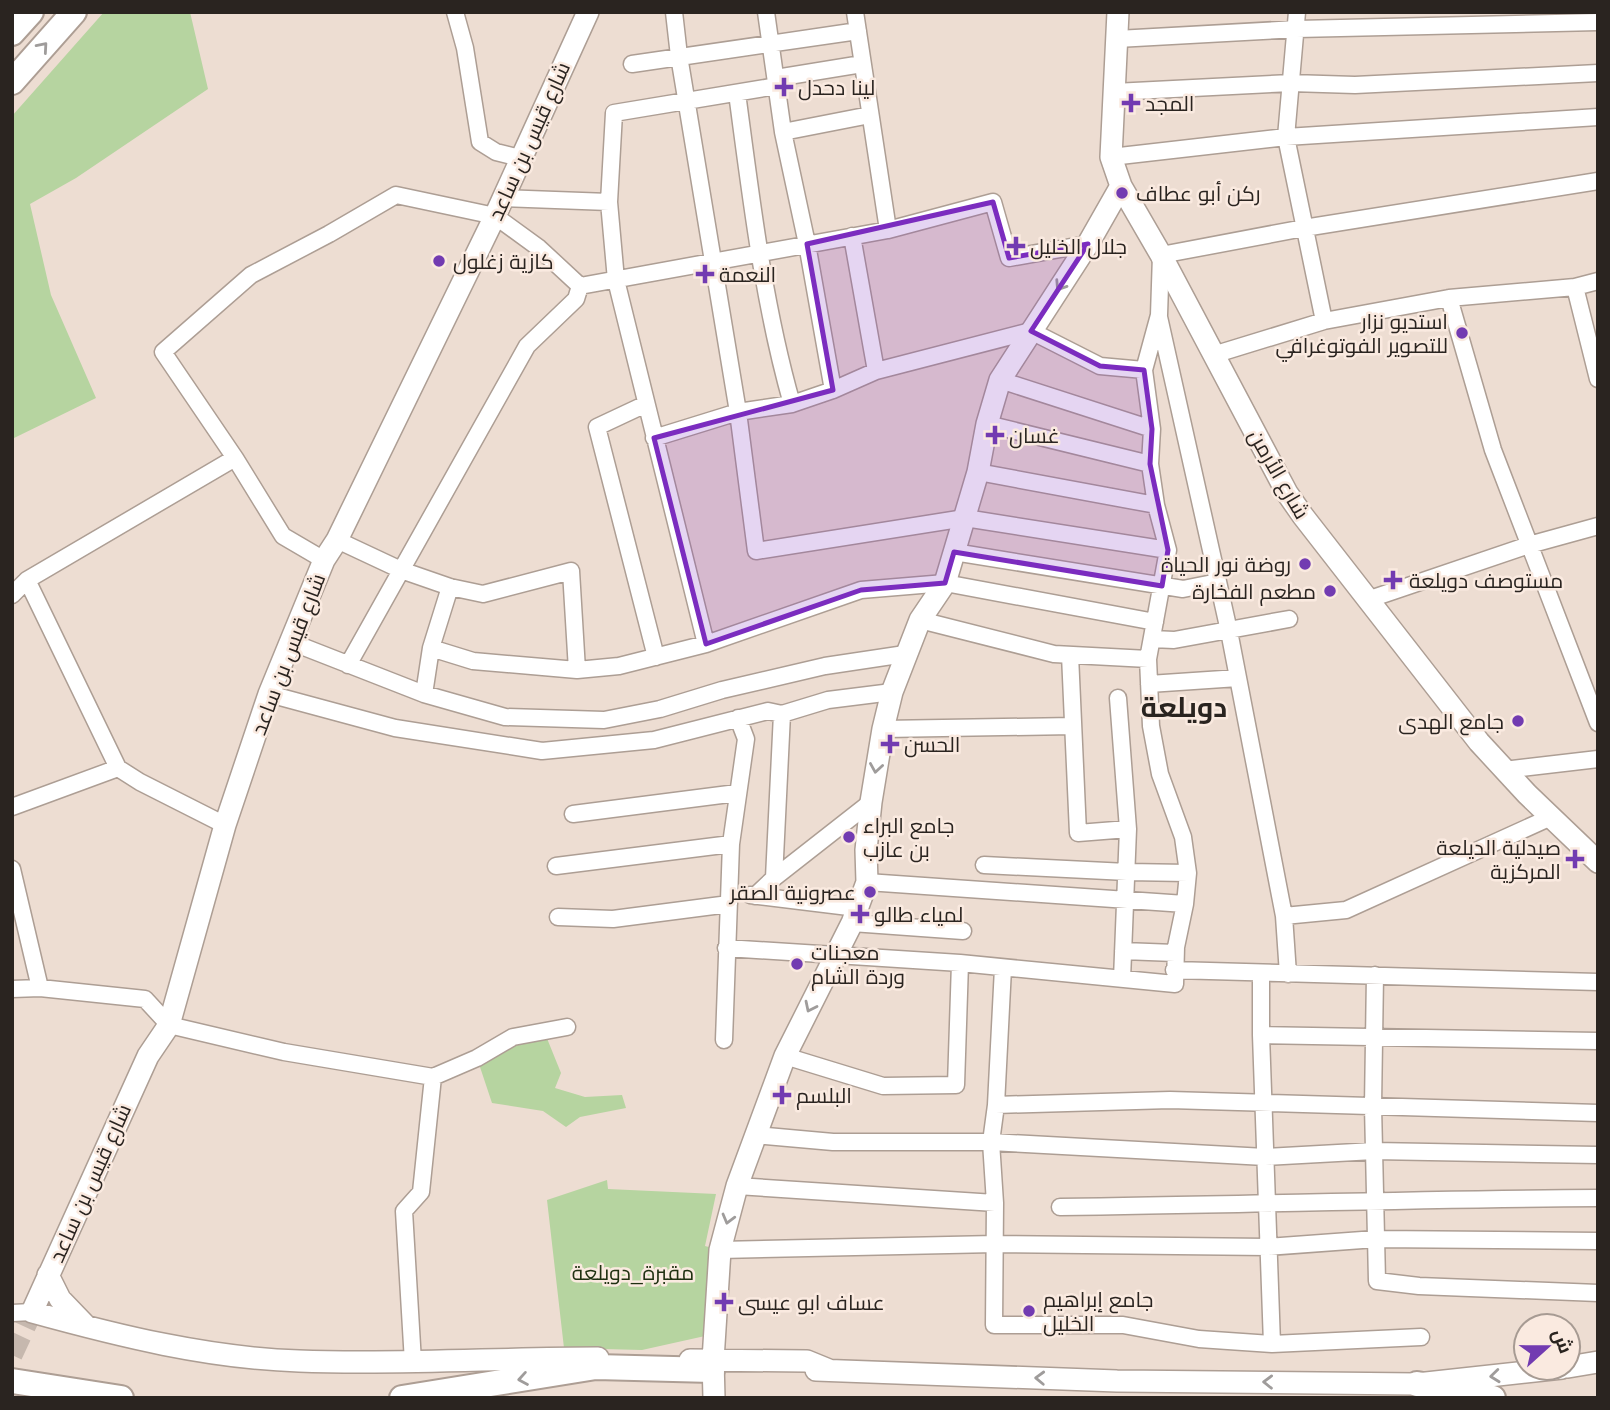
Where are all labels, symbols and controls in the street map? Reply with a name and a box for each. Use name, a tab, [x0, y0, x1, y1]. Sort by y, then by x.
one-way arrow	[35, 43, 47, 56]
street label: شارع قيس بن ساعد	[484, 58, 577, 225]
place label: لينا دحدل	[798, 76, 875, 101]
marker: لينا دحدل	[776, 79, 792, 95]
place label: المجد	[1145, 92, 1195, 115]
marker: المجد	[1123, 95, 1139, 111]
place label: ركن أبو عطاف	[1136, 181, 1260, 207]
marker: ركن أبو عطاف	[1114, 185, 1130, 201]
place label: جلال الخليل	[1030, 235, 1127, 260]
marker: جلال الخليل	[1008, 238, 1024, 254]
place label: كازية زغلول	[453, 250, 554, 275]
marker: كازية زغلول	[431, 253, 447, 269]
place label: النعمة	[719, 263, 776, 286]
marker: النعمة	[697, 266, 713, 282]
one-way arrow	[1055, 279, 1068, 292]
place label: استديو نزار للتصوير الفوتوغرافي	[1276, 310, 1448, 362]
marker: استديو نزار للتصوير الفوتوغرافي	[1454, 325, 1470, 341]
place label: غسان	[1009, 424, 1060, 449]
street label: شارع الأرمن	[1242, 425, 1314, 524]
marker: غسان	[987, 427, 1003, 443]
place label: روضة نور الحياة	[1161, 553, 1291, 577]
marker: روضة نور الحياة	[1297, 556, 1313, 572]
place label: مستوصف دويلعة	[1409, 569, 1563, 593]
street label: شارع قيس بن ساعد	[247, 570, 332, 739]
marker: مستوصف دويلعة	[1383, 570, 1403, 590]
place label: مطعم الفخارة	[1192, 580, 1316, 606]
marker: مطعم الفخارة	[1322, 583, 1338, 599]
district label: دويلعة	[1141, 692, 1227, 724]
place label: جامع الهدى	[1398, 710, 1504, 736]
marker: جامع الهدى	[1510, 713, 1526, 729]
place label: الحسن	[904, 733, 960, 758]
marker: الحسن	[882, 736, 898, 752]
one-way arrow	[869, 763, 884, 774]
place label: جامع البراء بن عازب	[863, 814, 954, 863]
marker: جامع البراء بن عازب	[841, 829, 857, 845]
place label: صيدلية الديلعة المركزية	[1436, 836, 1561, 884]
marker: صيدلية الديلعة المركزية	[1567, 851, 1583, 867]
place label: عصرونية الصقر	[729, 881, 856, 905]
marker: عصرونية الصقر	[862, 884, 878, 900]
place label: لمياء طالو	[874, 903, 963, 927]
marker: لمياء طالو	[852, 906, 868, 922]
place label: معجنات وردة الشام	[811, 941, 905, 991]
marker: معجنات وردة الشام	[789, 956, 805, 972]
one-way arrow	[804, 1000, 818, 1012]
place label: البلسم	[796, 1084, 852, 1110]
marker: البلسم	[774, 1087, 790, 1103]
street label: شارع قيس بن ساعد	[45, 1100, 138, 1267]
one-way arrow	[722, 1213, 736, 1225]
park label: مقبرة_دويلعة	[572, 1261, 694, 1285]
place label: جامع إبراهيم الخليل	[1043, 1288, 1153, 1337]
place label: عساف ابو عيسى	[738, 1291, 885, 1316]
marker: عساف ابو عيسى	[716, 1294, 732, 1310]
marker: جامع إبراهيم الخليل	[1021, 1303, 1037, 1319]
north arrow	[1512, 1312, 1582, 1382]
text: ش	[1547, 1326, 1577, 1357]
one-way arrow	[1489, 1368, 1500, 1383]
one-way arrow	[1034, 1370, 1045, 1385]
one-way arrow	[517, 1371, 529, 1386]
one-way arrow	[1262, 1374, 1272, 1390]

